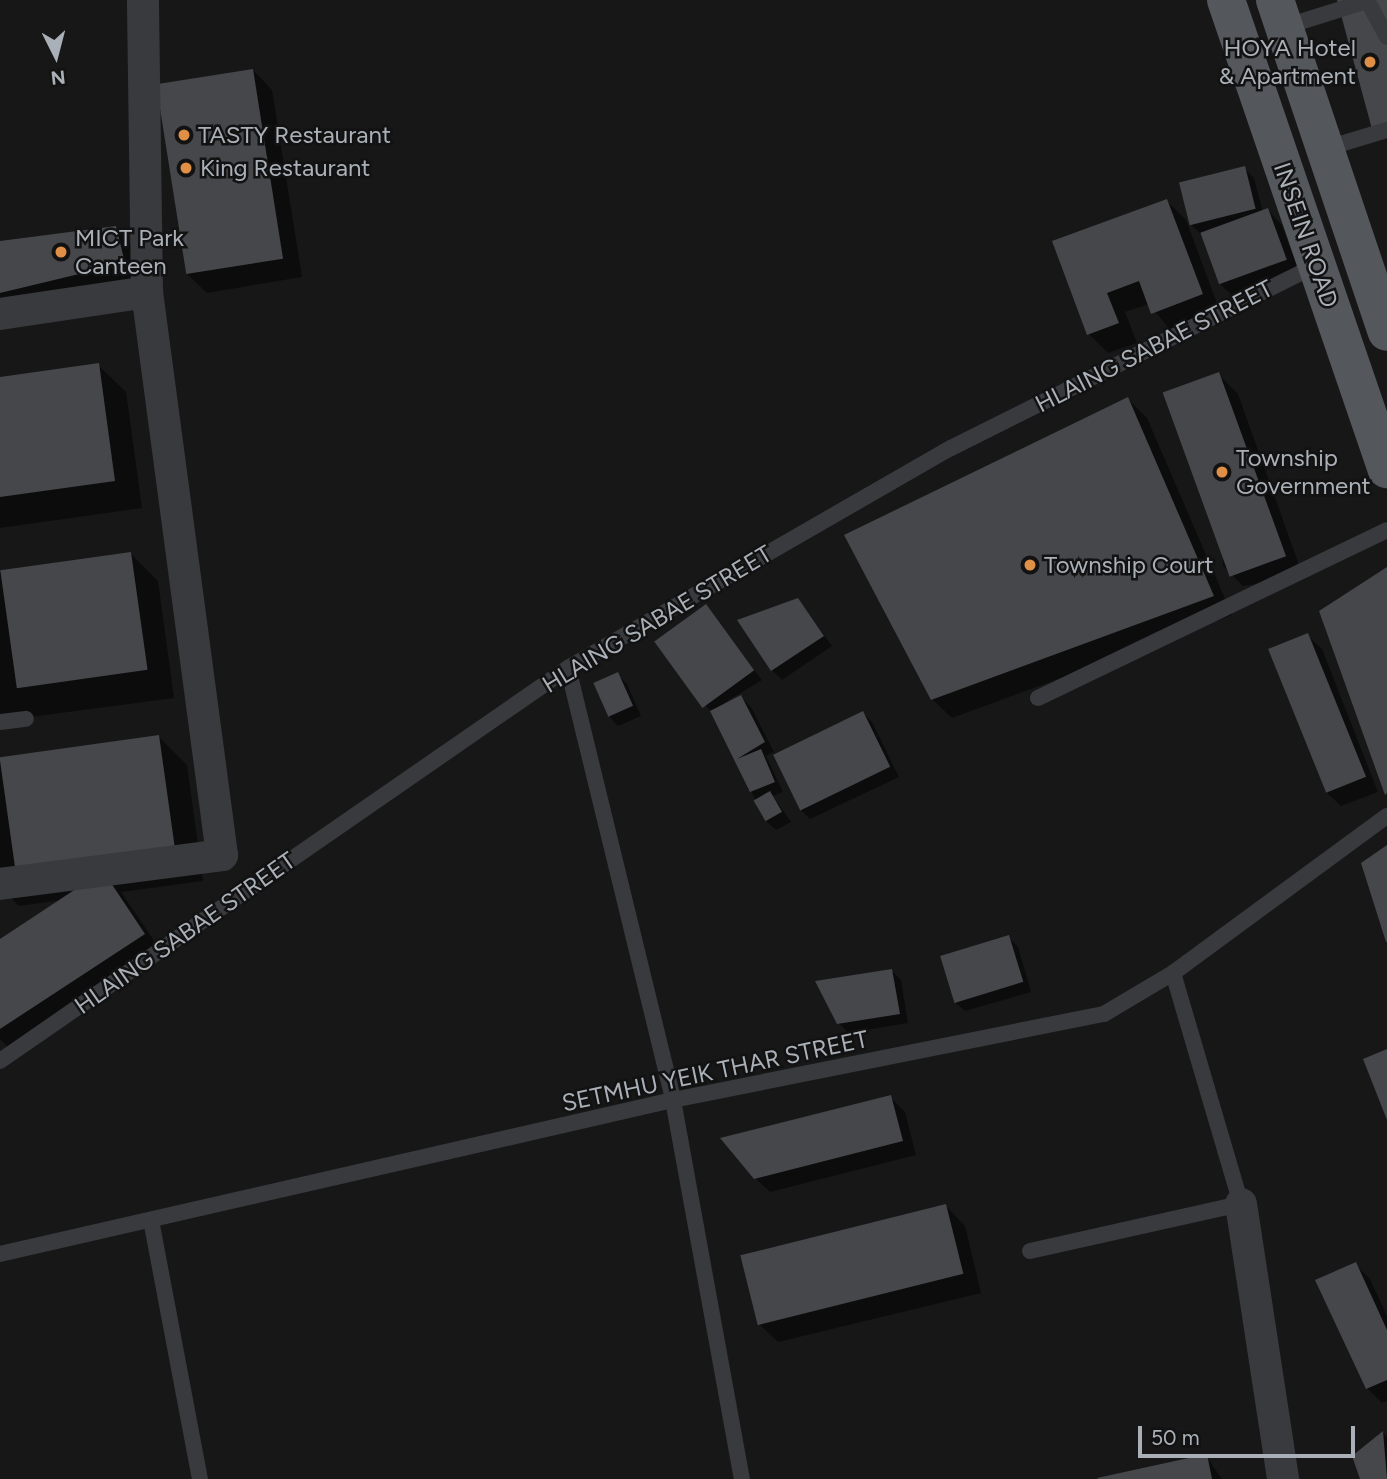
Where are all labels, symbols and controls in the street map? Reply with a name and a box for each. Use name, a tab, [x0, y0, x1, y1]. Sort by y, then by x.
north arrow	[21, 21, 91, 91]
place label: HOYA Hotel & Apartment	[1219, 34, 1356, 90]
marker: HOYA Hotel & Apartment	[1362, 54, 1378, 70]
text: N	[50, 65, 67, 90]
place label: TASTY Restaurant	[198, 121, 391, 149]
marker: TASTY Restaurant	[176, 127, 192, 143]
place label: King Restaurant	[200, 154, 370, 182]
street label: INSEIN ROAD	[1268, 159, 1344, 311]
marker: King Restaurant	[178, 160, 194, 176]
place label: MICT Park Canteen	[75, 224, 184, 280]
marker: MICT Park Canteen	[53, 244, 69, 260]
street label: HLAING SABAE STREET	[1030, 274, 1278, 418]
place label: Township Government	[1236, 444, 1371, 500]
marker: Township Government	[1214, 464, 1230, 480]
street label: HLAING SABAE STREET	[537, 539, 777, 699]
place label: Township Court	[1044, 551, 1214, 579]
marker: Township Court	[1022, 557, 1038, 573]
street label: HLAING SABAE STREET	[69, 846, 301, 1020]
street label: SETMHU YEIK THAR STREET	[559, 1024, 871, 1118]
scale bar	[1142, 1412, 1359, 1456]
text: 50 m	[1151, 1425, 1200, 1450]

